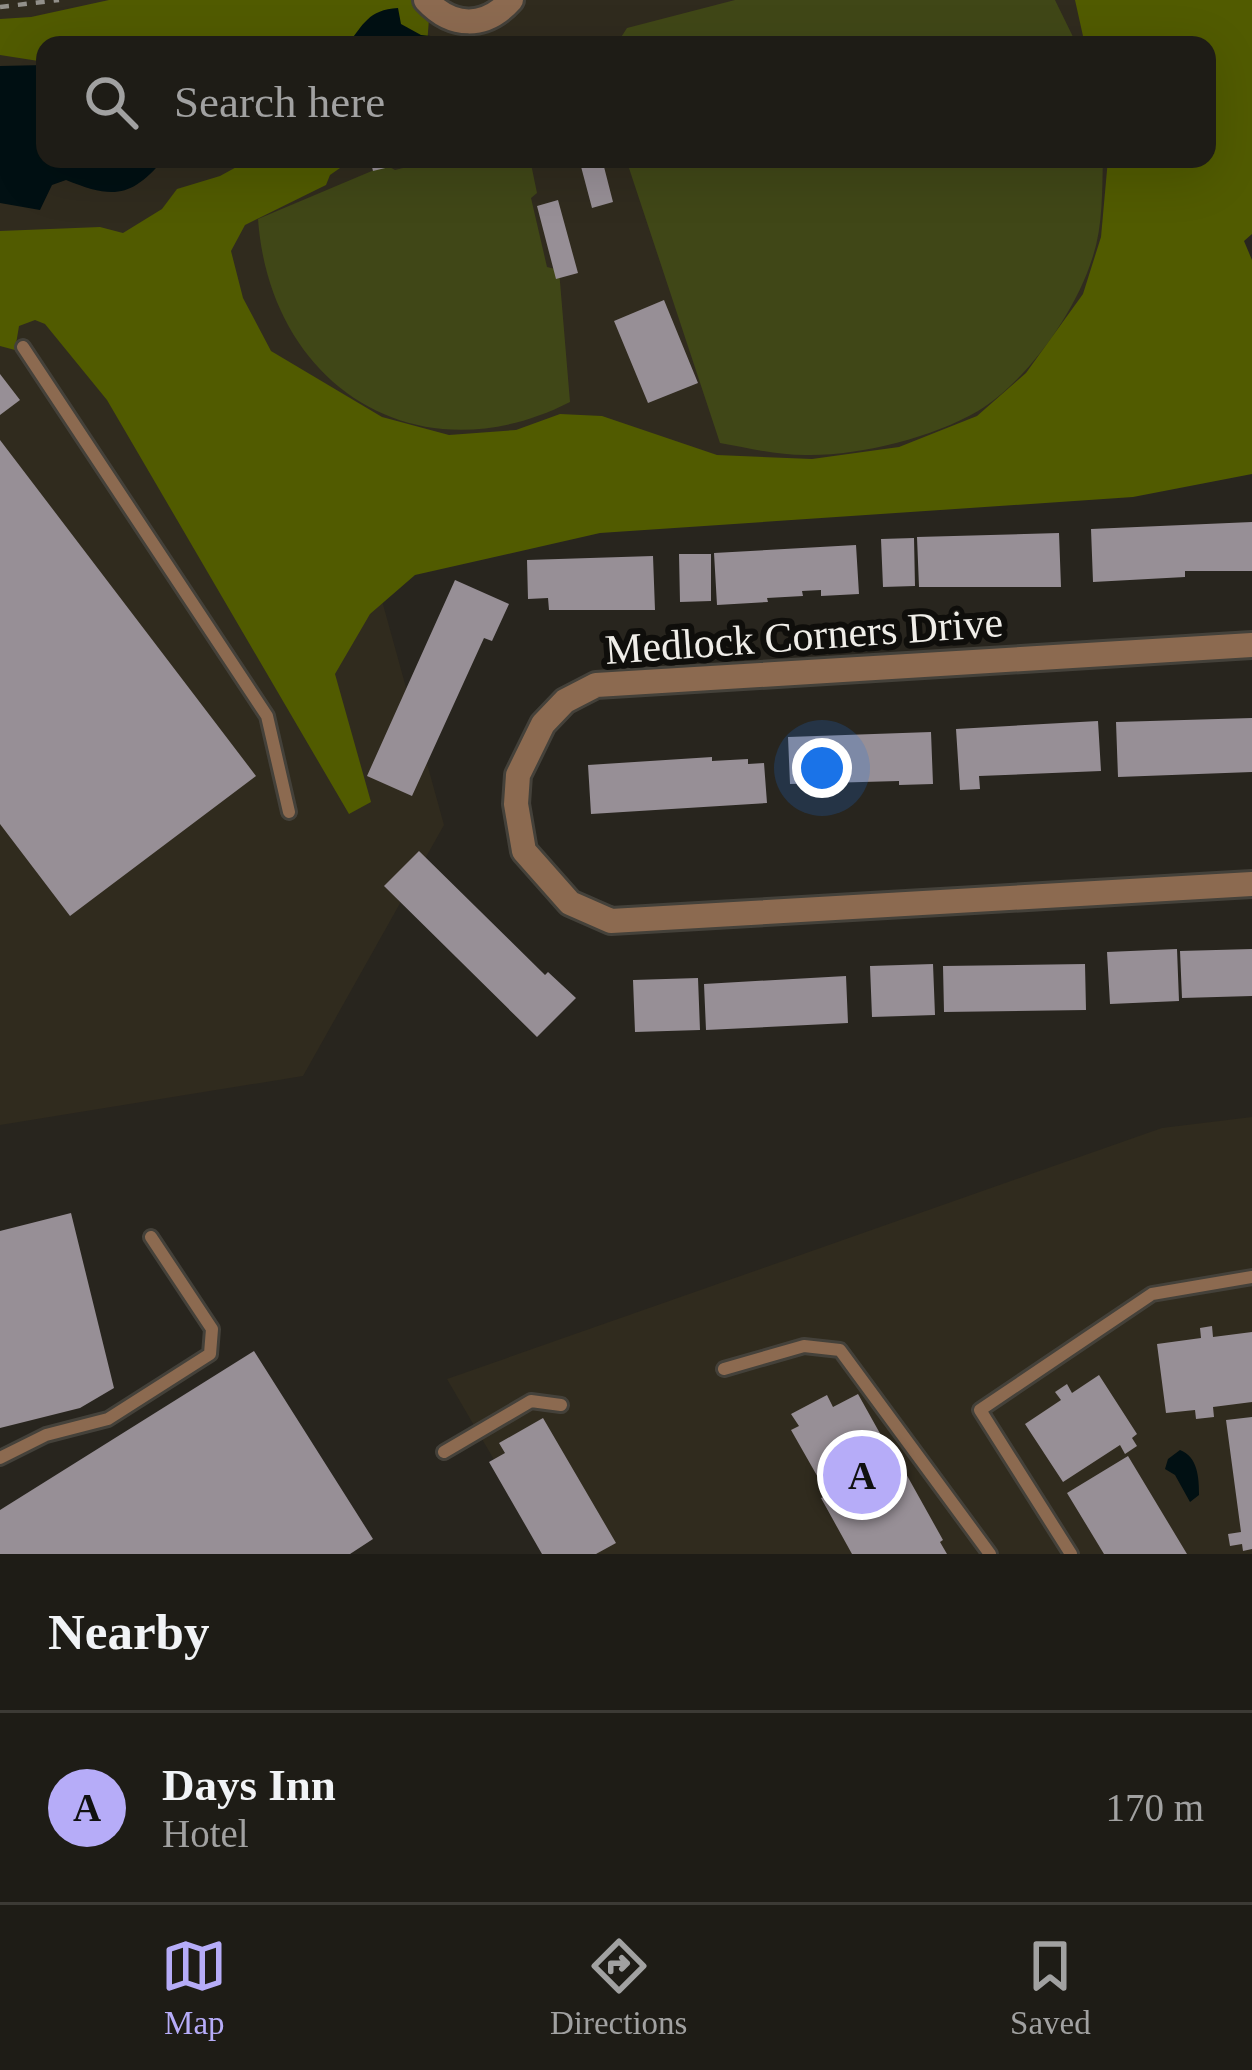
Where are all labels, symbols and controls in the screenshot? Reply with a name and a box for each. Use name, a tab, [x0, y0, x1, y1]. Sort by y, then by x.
search box	[36, 36, 1216, 168]
icon: search	[78, 69, 144, 135]
text: Search here	[174, 77, 385, 127]
street label: Medlock Corners Drive	[603, 599, 1005, 673]
your location	[792, 738, 852, 798]
pin: A	[823, 1430, 901, 1520]
text: Nearby	[48, 1604, 209, 1660]
text: Days Inn	[162, 1760, 336, 1810]
text: A	[73, 1786, 101, 1829]
text: 170 m	[1105, 1786, 1204, 1829]
text: Hotel	[162, 1812, 249, 1855]
tab: Map	[161, 1933, 227, 2042]
tab: Directions	[550, 1933, 687, 2042]
tab: Saved	[1010, 1933, 1091, 2042]

